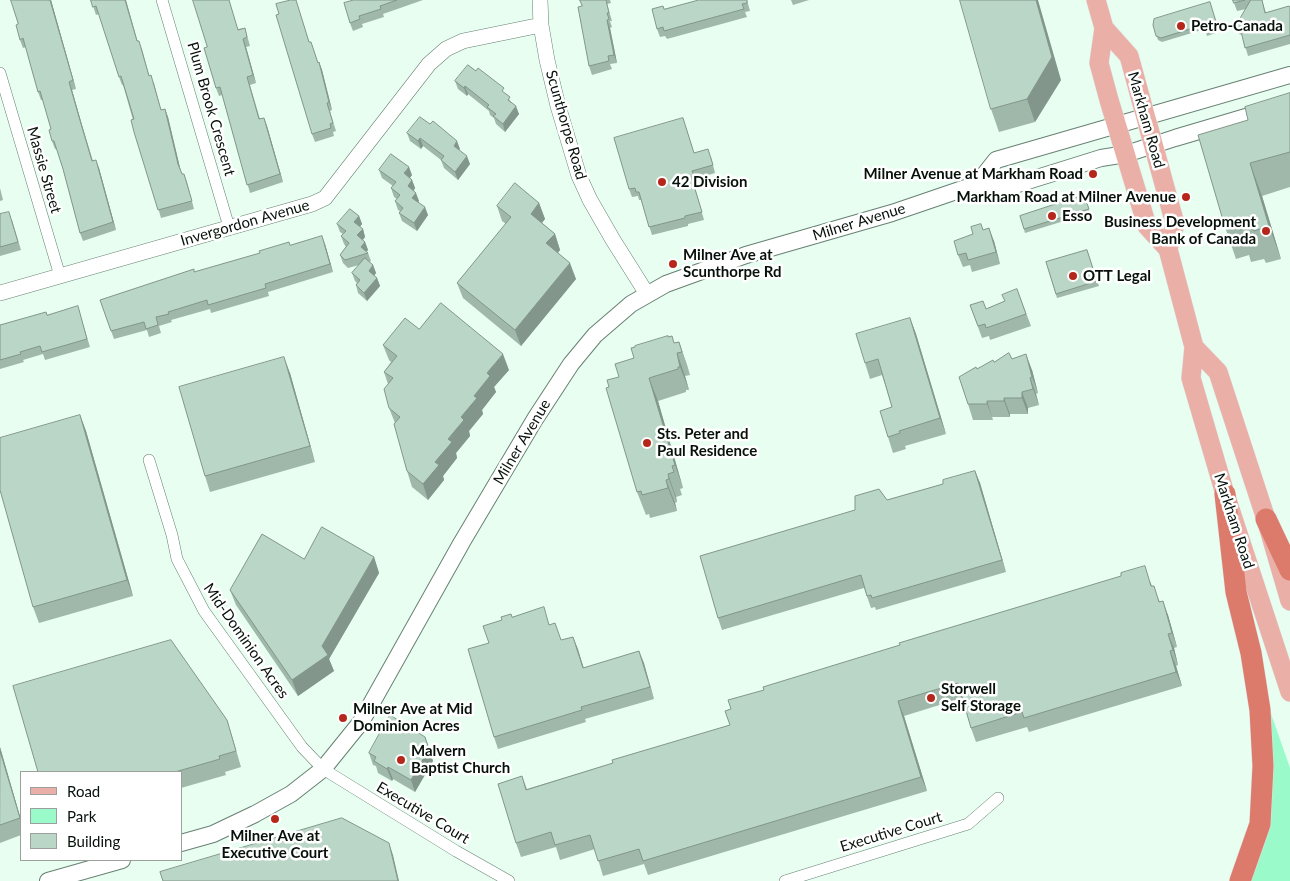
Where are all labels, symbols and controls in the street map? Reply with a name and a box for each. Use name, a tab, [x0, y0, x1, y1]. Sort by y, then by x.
place label: Petro-Canada	[1191, 17, 1283, 35]
marker: Petro-Canada	[1175, 20, 1187, 32]
street label: Plum Brook Crescent	[183, 40, 239, 178]
street label: Scunthorpe Road	[542, 68, 590, 182]
street label: Markham Road	[1124, 70, 1168, 170]
street label: Massie Street	[23, 125, 65, 215]
place label: Milner Avenue at Markham Road	[864, 165, 1083, 183]
marker: Milner Avenue at Markham Road	[1087, 168, 1099, 180]
place label: 42 Division	[672, 173, 747, 191]
marker: 42 Division	[656, 176, 668, 188]
place label: Markham Road at Milner Avenue	[957, 188, 1176, 206]
marker: Markham Road at Milner Avenue	[1180, 191, 1192, 203]
street label: Invergordon Avenue	[179, 196, 311, 250]
street label: Milner Avenue	[810, 199, 908, 245]
place label: Esso	[1062, 207, 1092, 225]
marker: Esso	[1046, 210, 1058, 222]
place label: Business Development Bank of Canada	[1104, 213, 1256, 248]
marker: Business Development Bank of Canada	[1260, 225, 1272, 237]
place label: Milner Ave at Scunthorpe Rd	[683, 246, 781, 281]
marker: Milner Ave at Scunthorpe Rd	[667, 258, 679, 270]
place label: OTT Legal	[1083, 267, 1151, 285]
marker: OTT Legal	[1067, 270, 1079, 282]
street label: Milner Avenue	[490, 396, 554, 488]
place label: Sts. Peter and Paul Residence	[657, 425, 757, 460]
marker: Sts. Peter and Paul Residence	[641, 437, 653, 449]
street label: Markham Road	[1210, 471, 1258, 571]
street label: Mid-Dominion Acres	[199, 580, 293, 702]
place label: Storwell Self Storage	[941, 680, 1021, 715]
marker: Storwell Self Storage	[925, 692, 937, 704]
place label: Milner Ave at Mid Dominion Acres	[353, 700, 473, 735]
marker: Milner Ave at Mid Dominion Acres	[337, 712, 349, 724]
place label: Malvern Baptist Church	[411, 742, 510, 777]
marker: Malvern Baptist Church	[395, 754, 407, 766]
legend	[20, 771, 182, 861]
street label: Executive Court	[373, 778, 473, 848]
text: Road	[67, 782, 100, 800]
text: Park	[67, 807, 96, 825]
street label: Executive Court	[838, 808, 944, 856]
marker: Milner Ave at Executive Court	[269, 813, 281, 825]
place label: Milner Ave at Executive Court	[222, 827, 328, 862]
text: Building	[67, 832, 120, 850]

